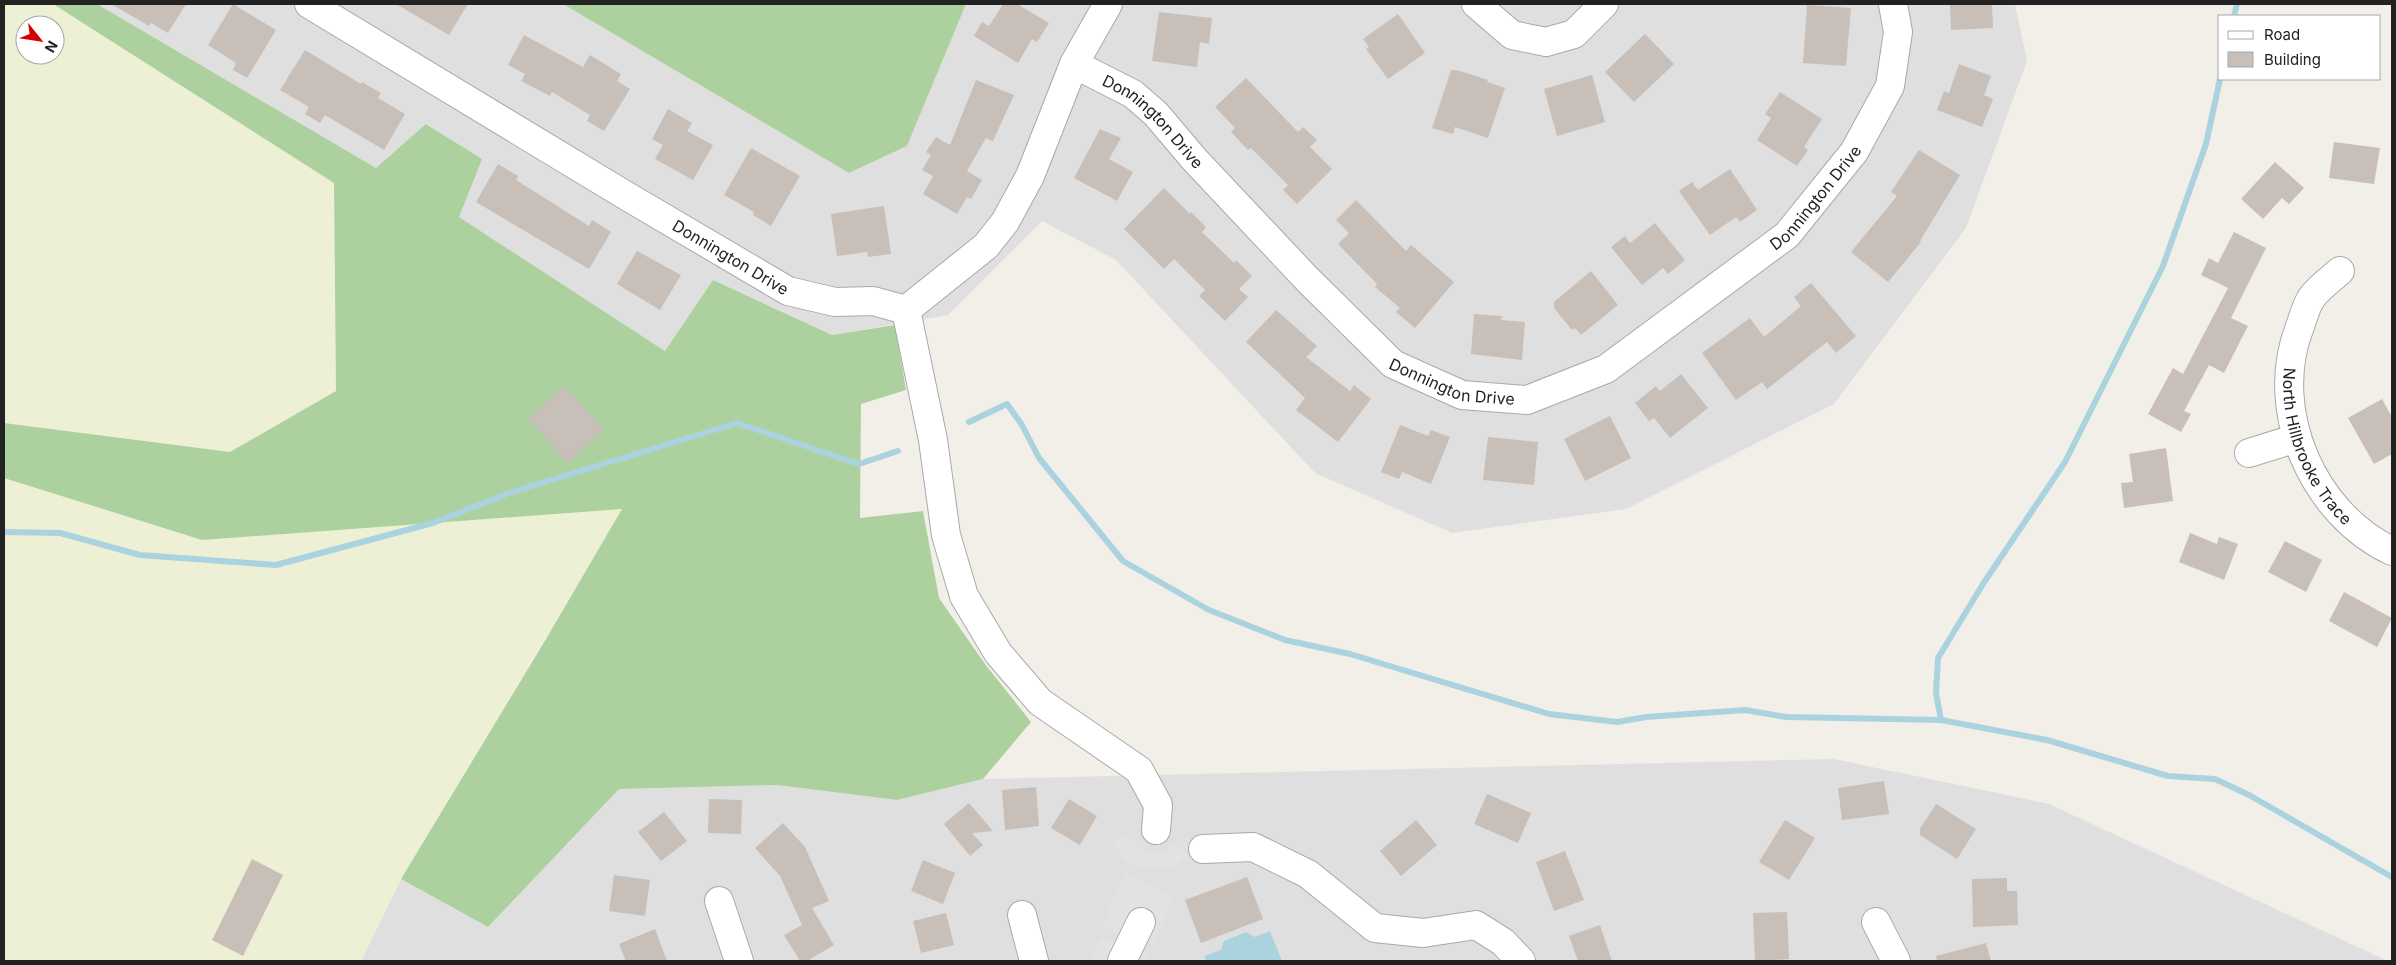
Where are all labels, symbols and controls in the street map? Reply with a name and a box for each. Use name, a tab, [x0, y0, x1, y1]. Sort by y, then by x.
north arrow	[15, 15, 65, 65]
legend	[2218, 15, 2381, 80]
text: Road	[2264, 25, 2300, 44]
text: N	[42, 38, 62, 56]
text: Building	[2264, 50, 2321, 69]
street label: Donnington Drive	[1099, 70, 1208, 173]
street label: Donnington Drive	[1766, 142, 1866, 254]
street label: Donnington Drive	[669, 215, 793, 299]
street label: Donnington Drive	[1386, 354, 1515, 409]
street label: North Hillbrooke Trace	[2279, 367, 2356, 529]

